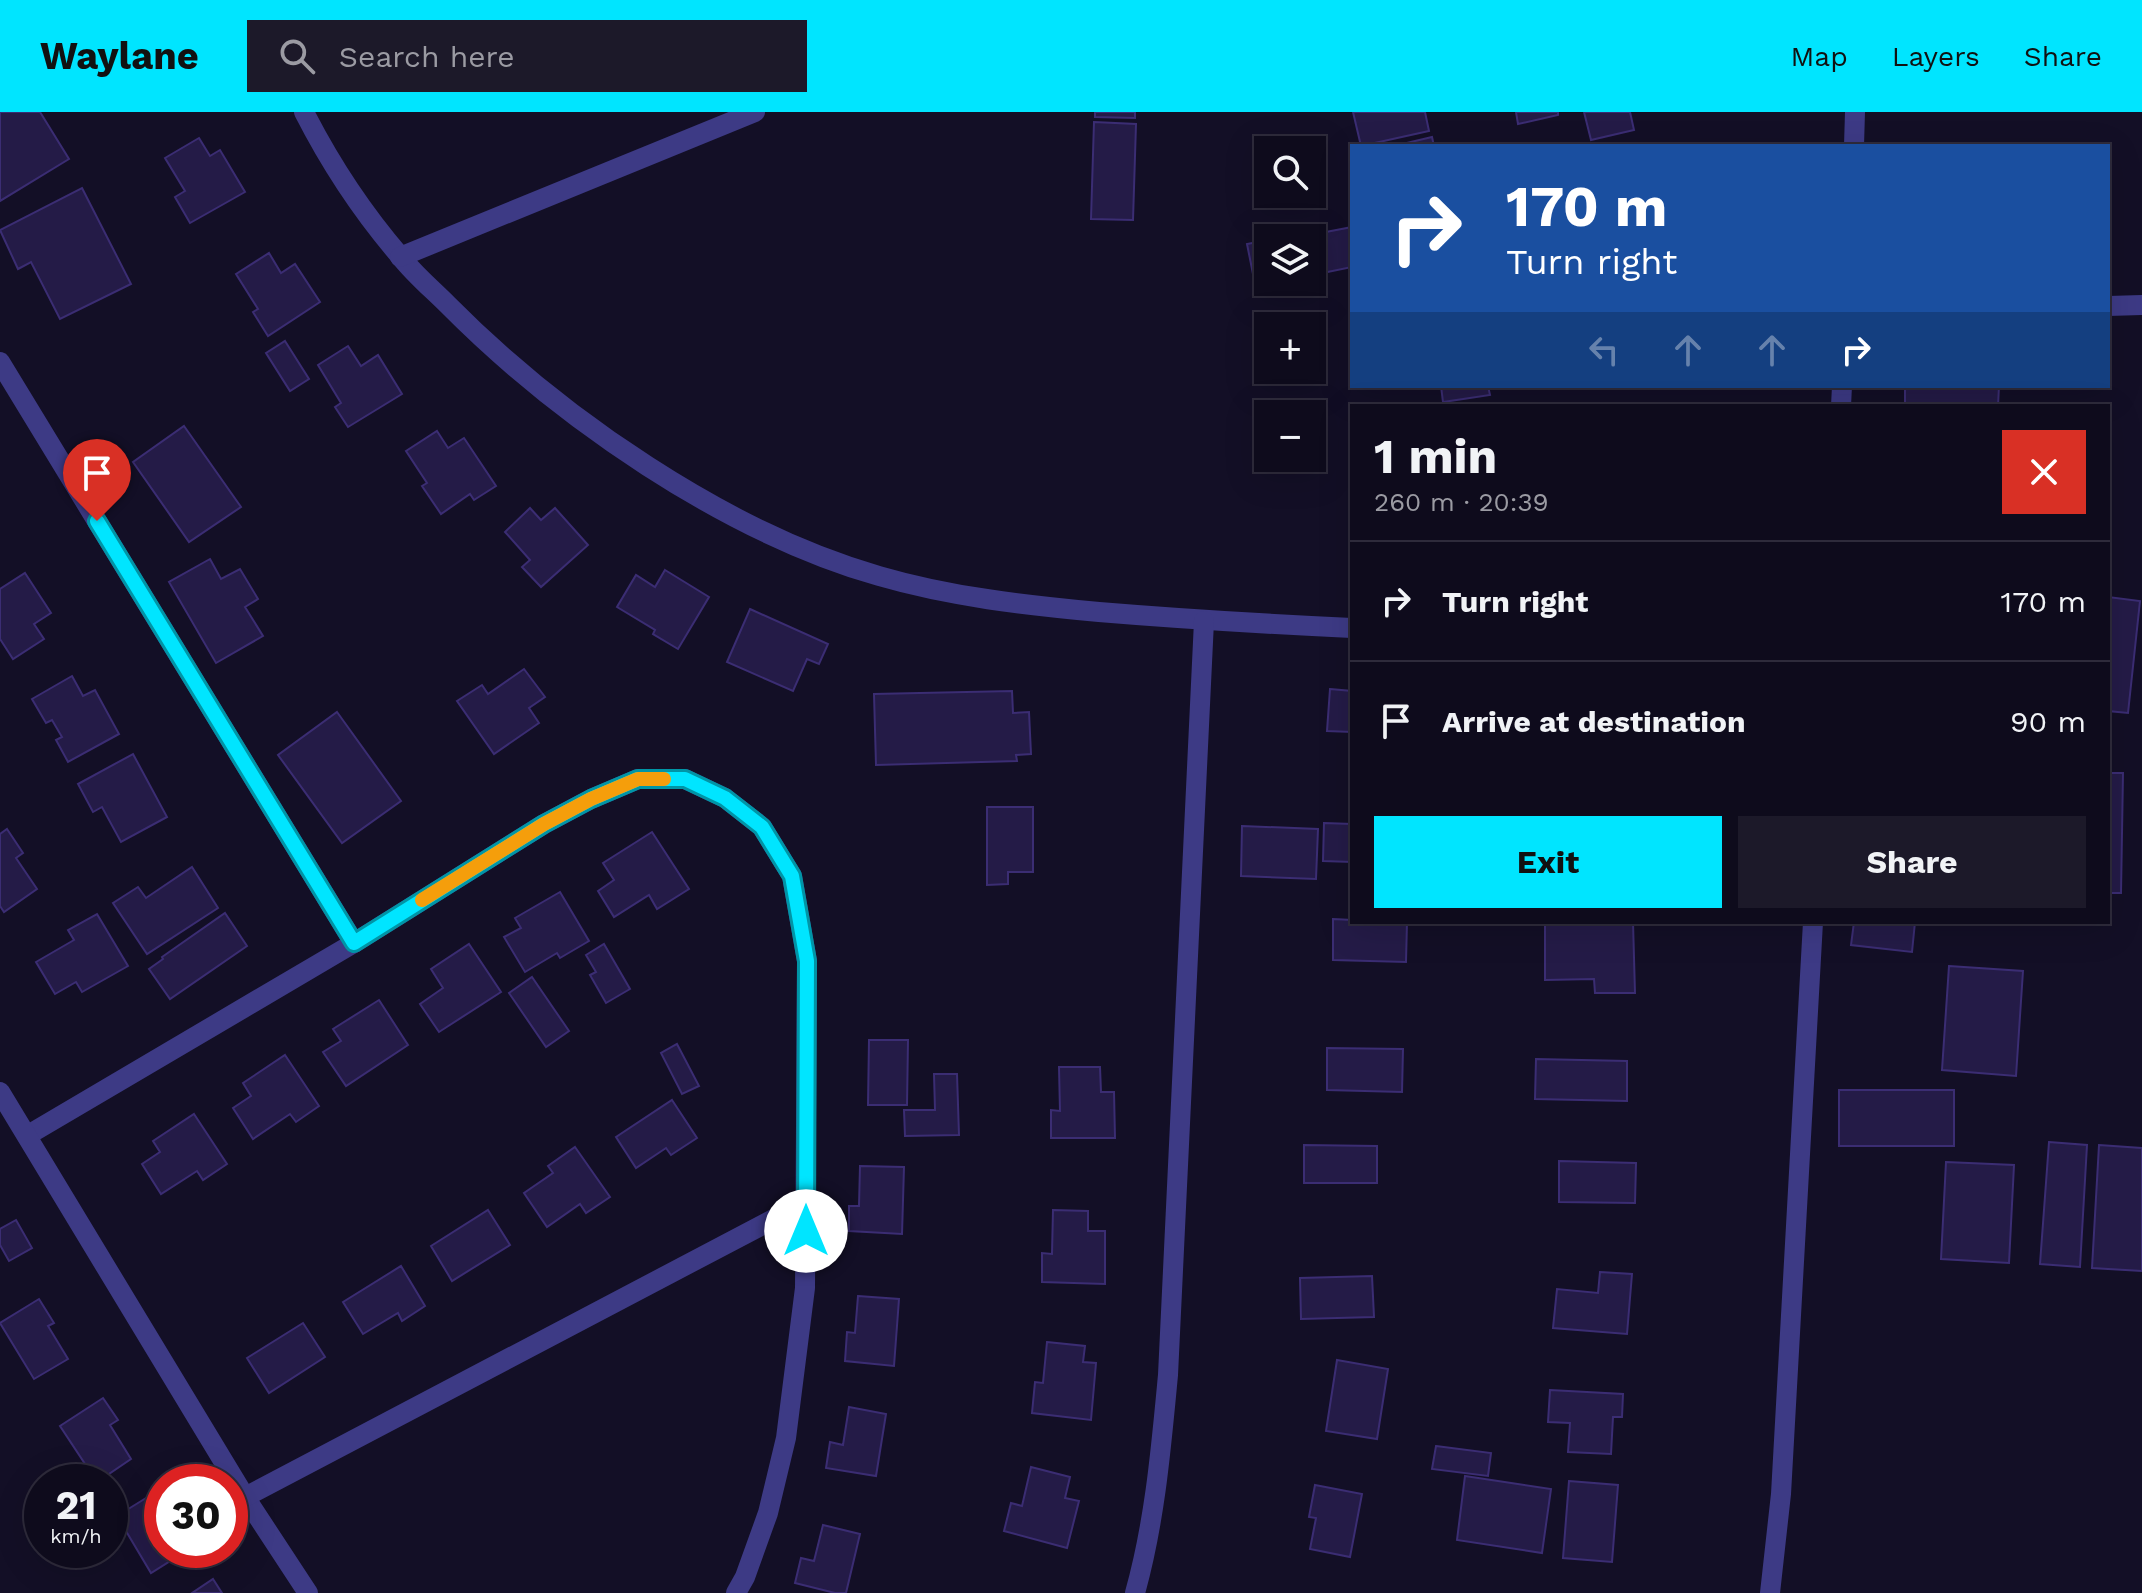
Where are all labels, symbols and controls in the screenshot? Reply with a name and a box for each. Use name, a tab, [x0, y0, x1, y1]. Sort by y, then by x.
search box	[247, 20, 807, 92]
text: Waylane	[40, 34, 199, 78]
icon: search	[275, 34, 319, 78]
text: Search here	[339, 39, 515, 74]
text: Map	[1791, 40, 1848, 73]
text: Layers	[1892, 40, 1980, 73]
text: Share	[2024, 40, 2102, 73]
map controls	[1254, 136, 1326, 472]
button: search	[1254, 136, 1326, 208]
text: 170 m	[1506, 174, 1668, 240]
icon: right	[1374, 176, 1478, 280]
button: layers	[1254, 224, 1326, 296]
text: Turn right	[1506, 241, 1677, 283]
button: +	[1254, 312, 1326, 384]
icon: left	[1582, 328, 1626, 372]
icon: ahead	[1666, 328, 1710, 372]
icon: ahead	[1750, 328, 1794, 372]
icon: right	[1834, 328, 1878, 372]
button: −	[1254, 400, 1326, 472]
text: 1 min	[1374, 428, 1497, 485]
button: close	[2002, 430, 2086, 514]
pin	[63, 439, 131, 521]
icon: arrive	[75, 451, 119, 495]
text: 260 m · 20:39	[1374, 487, 1549, 517]
icon: right	[1374, 579, 1418, 623]
text: Turn right	[1442, 584, 1588, 619]
text: 170 m	[2001, 584, 2086, 619]
icon: arrive	[1374, 699, 1418, 743]
text: Arrive at destination	[1442, 704, 1746, 739]
text: 90 m	[2010, 704, 2086, 739]
button: Exit	[1374, 816, 1722, 908]
button: Share	[1738, 816, 2086, 908]
position arrow	[764, 1189, 848, 1273]
speed limit sign: 30	[144, 1464, 248, 1568]
text: 21	[55, 1482, 97, 1529]
text: km/h	[50, 1524, 102, 1548]

